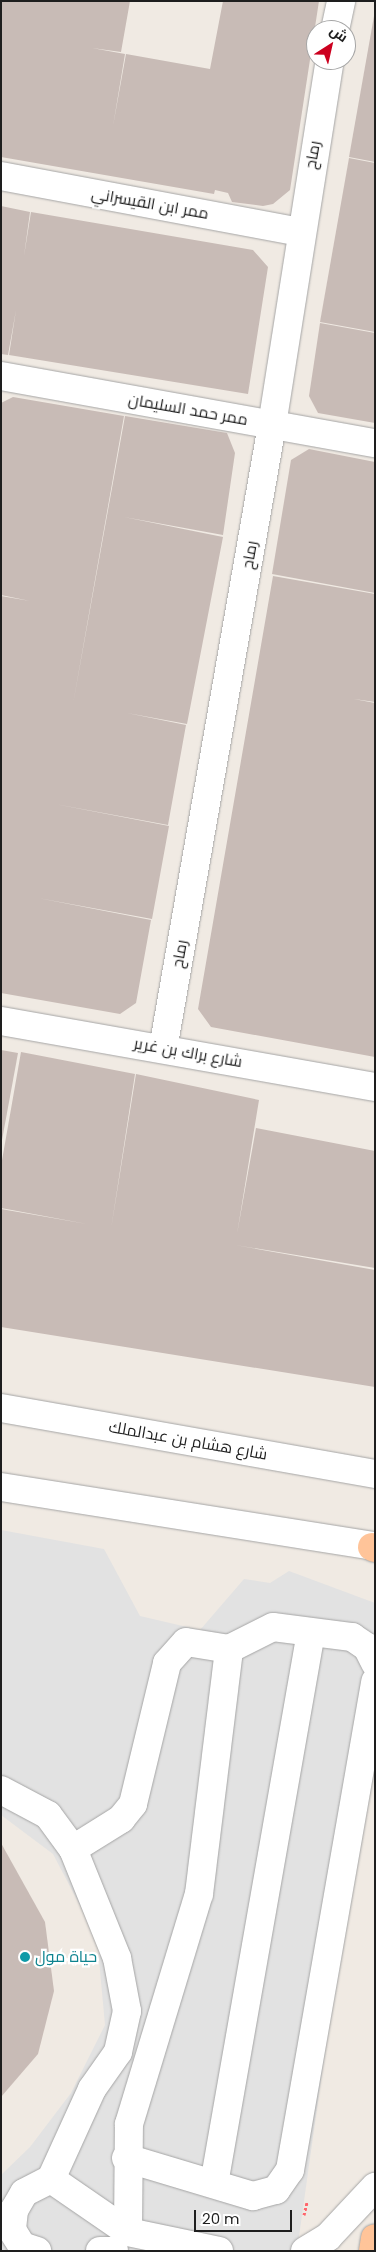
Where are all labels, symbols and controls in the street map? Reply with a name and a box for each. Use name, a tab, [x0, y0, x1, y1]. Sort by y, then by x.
north arrow	[306, 20, 356, 70]
text: ش	[326, 20, 352, 47]
street label: رماح	[301, 139, 325, 171]
street label: ممر ابن القيسراني	[90, 184, 210, 224]
street label: ممر حمد السليمان	[127, 390, 249, 430]
street label: رماح	[238, 539, 262, 571]
street label: رماح	[168, 938, 192, 970]
street label: شارع براك بن غرير	[132, 1034, 244, 1072]
street label: شارع هشام بن عبدالملك	[107, 1418, 269, 1464]
place label: حياة مول	[35, 1947, 97, 1967]
marker: حياة مول	[19, 1951, 31, 1963]
scale bar	[196, 2200, 294, 2232]
text: 20 m	[202, 2208, 240, 2229]

